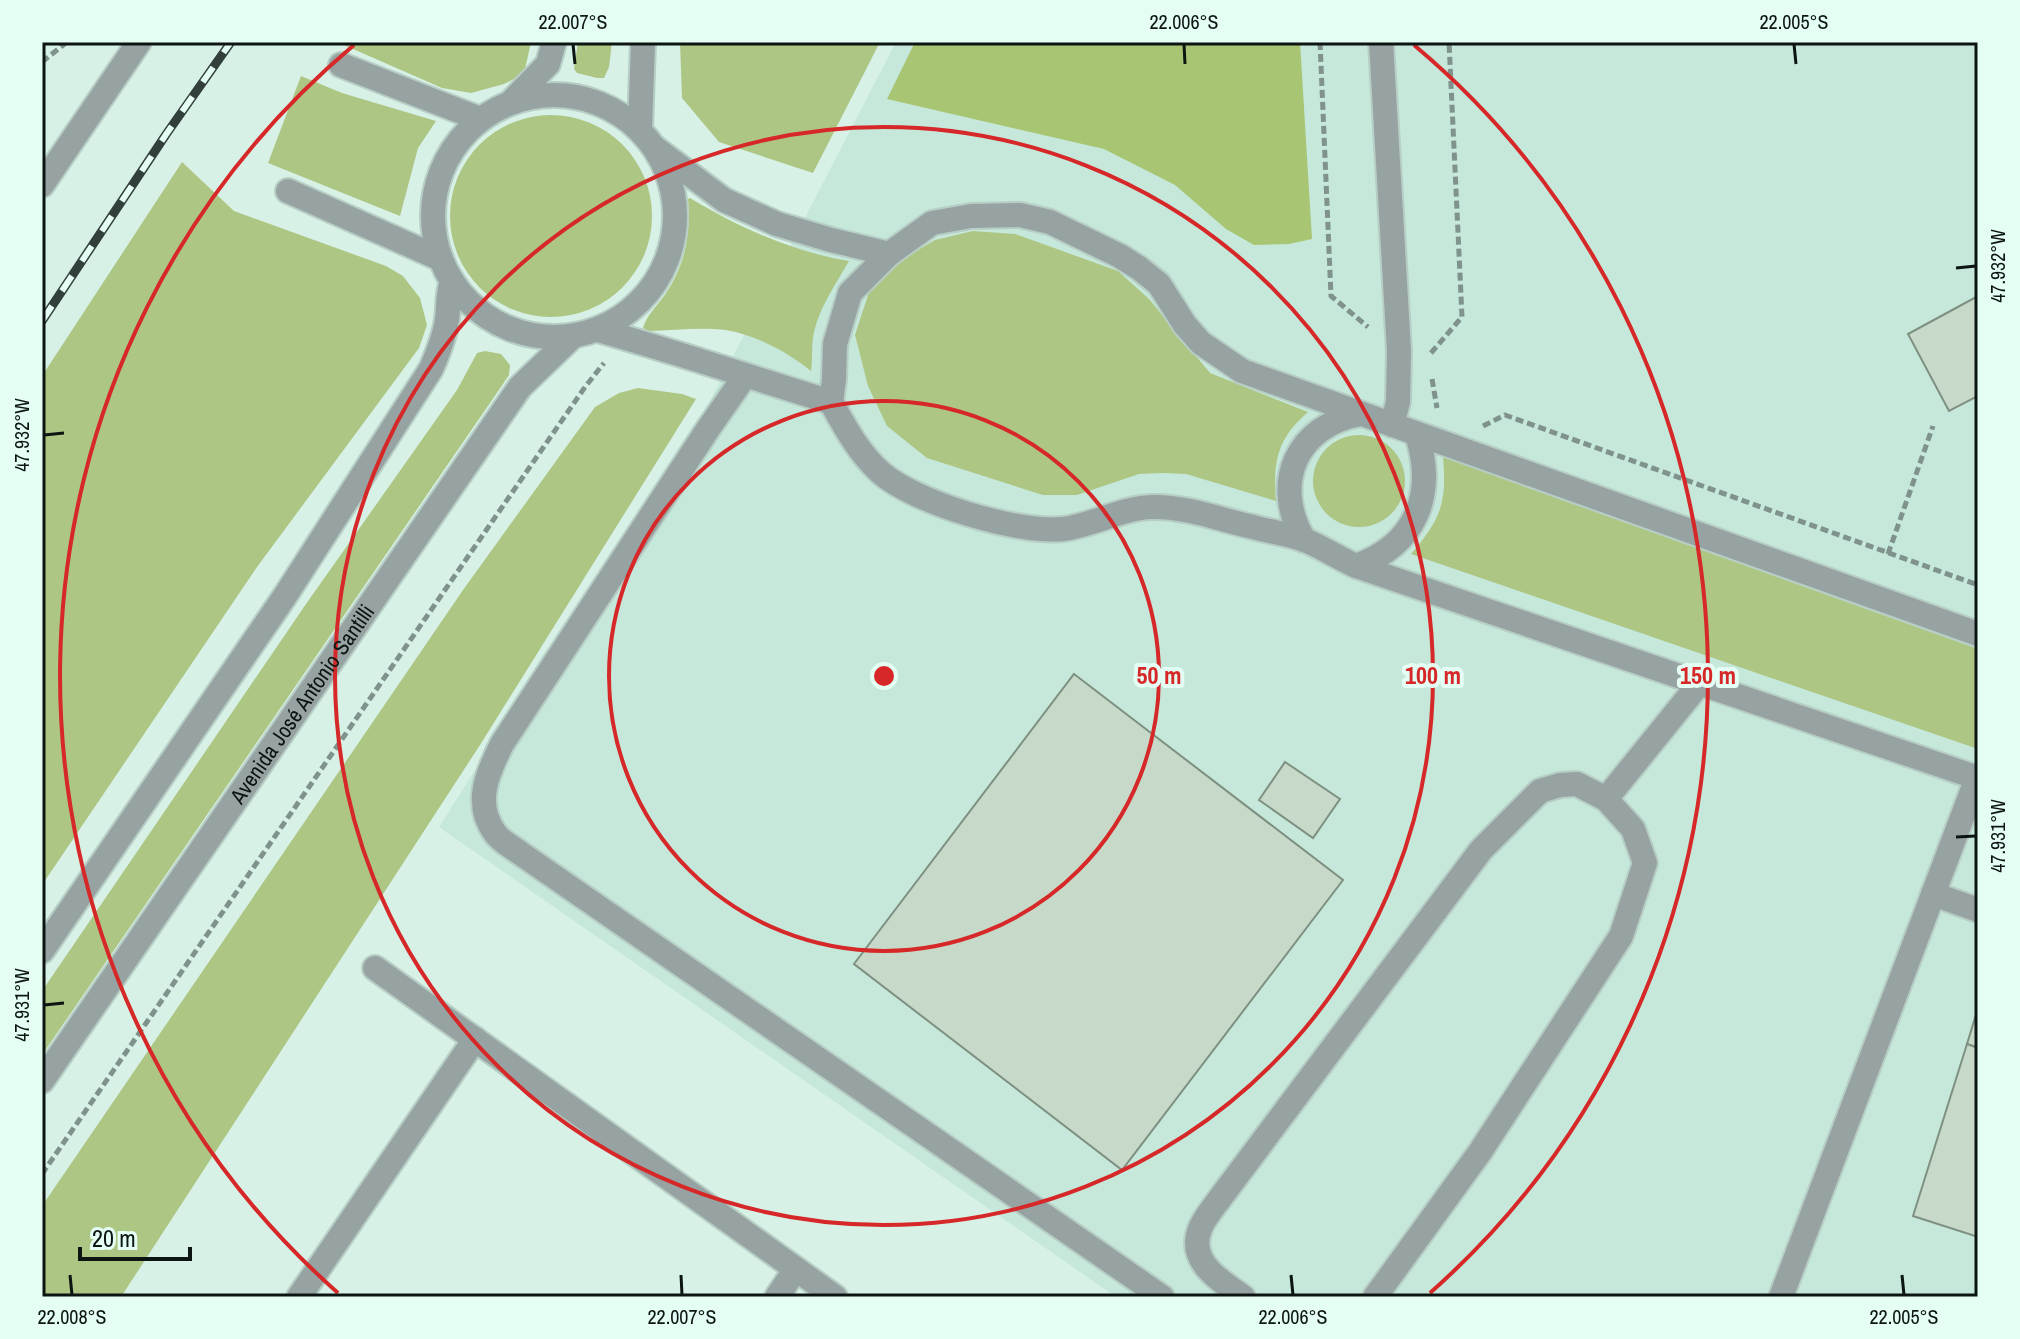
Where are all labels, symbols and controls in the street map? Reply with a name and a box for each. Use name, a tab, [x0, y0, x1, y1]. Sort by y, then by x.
text: 22.007°S	[538, 8, 608, 35]
text: 22.006°S	[1149, 8, 1219, 35]
text: 22.005°S	[1759, 8, 1829, 35]
text: 47.932°W	[1984, 229, 2011, 303]
text: 47.932°W	[8, 398, 35, 472]
street label: Avenida José Antonio Santilli	[222, 598, 381, 810]
text: 50 m	[1137, 659, 1181, 691]
text: 100 m	[1405, 659, 1461, 691]
text: 150 m	[1680, 659, 1736, 691]
centre of rings	[870, 662, 898, 690]
text: 47.931°W	[1984, 799, 2011, 873]
text: 47.931°W	[8, 968, 35, 1042]
scale bar	[80, 1211, 190, 1261]
text: 20 m	[92, 1222, 136, 1254]
text: 22.008°S	[37, 1303, 107, 1330]
text: 22.007°S	[647, 1303, 717, 1330]
text: 22.006°S	[1258, 1303, 1328, 1330]
text: 22.005°S	[1869, 1303, 1939, 1330]

